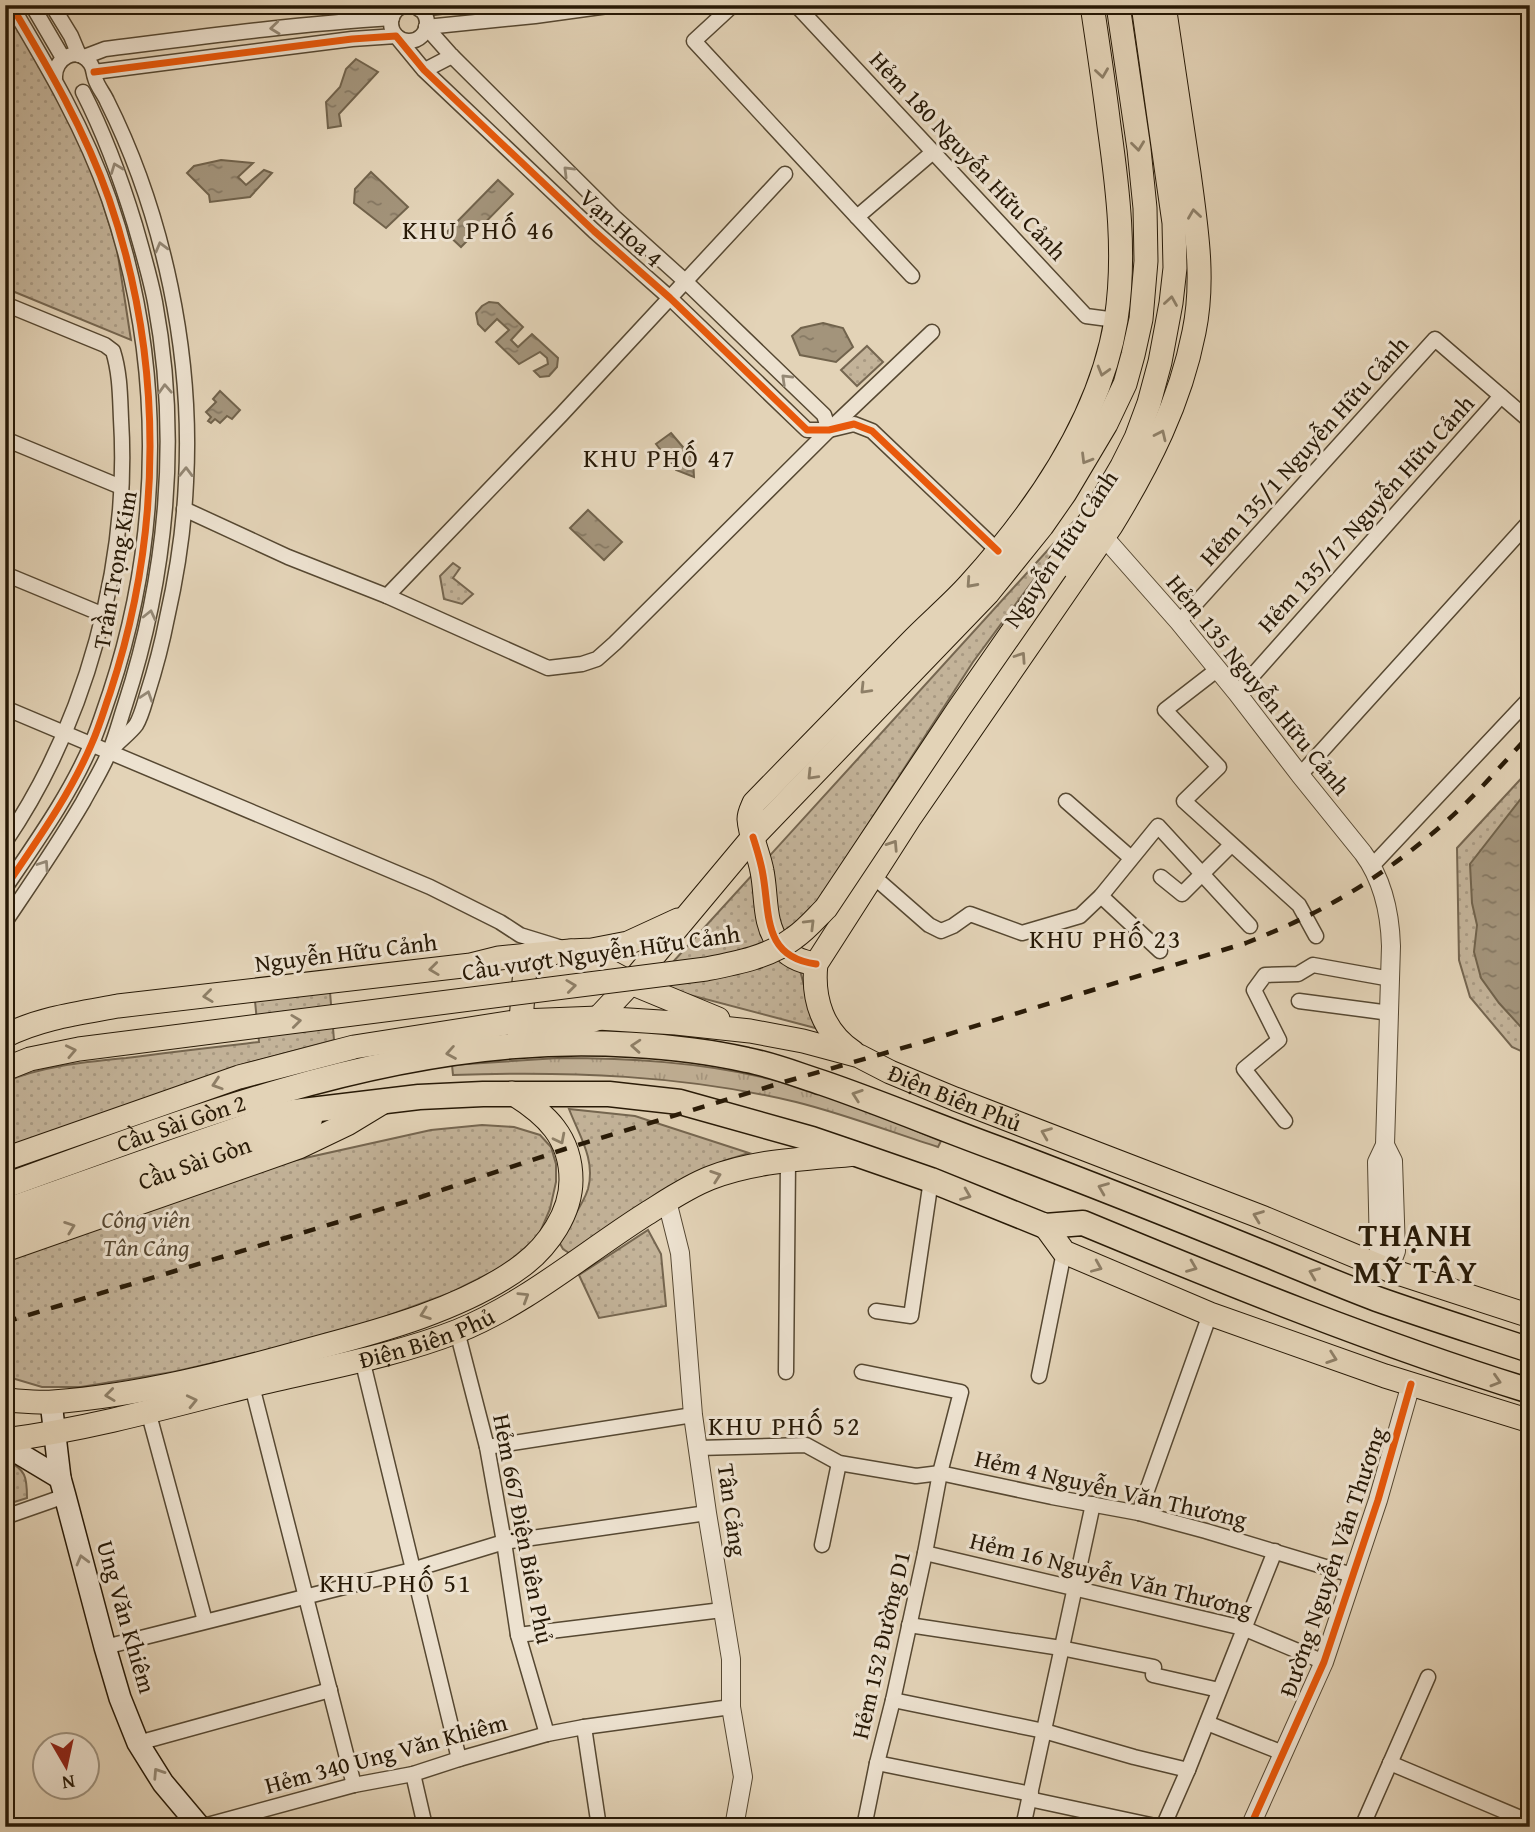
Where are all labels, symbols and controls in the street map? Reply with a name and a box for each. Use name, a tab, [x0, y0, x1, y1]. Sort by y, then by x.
one-way arrow	[269, 21, 281, 36]
street label: Hẻm 180 Nguyễn Hữu Cảnh	[862, 43, 1075, 269]
one-way arrow	[1094, 67, 1109, 79]
one-way arrow	[1130, 140, 1145, 151]
one-way arrow	[110, 162, 124, 174]
one-way arrow	[563, 167, 576, 180]
street label: Vạn Hoa 4	[572, 180, 671, 275]
one-way arrow	[1187, 208, 1202, 219]
district label: KHU PHỐ 46	[402, 210, 556, 249]
one-way arrow	[154, 241, 169, 253]
one-way arrow	[1163, 295, 1178, 307]
street label: Hẻm 135/1 Nguyễn Hữu Cảnh	[1191, 328, 1417, 573]
one-way arrow	[1097, 365, 1112, 377]
one-way arrow	[781, 374, 794, 387]
one-way arrow	[157, 383, 172, 394]
street label: Hẻm 135/17 Nguyễn Hữu Cảnh	[1249, 386, 1483, 640]
one-way arrow	[1153, 430, 1167, 442]
district label: KHU PHỐ 47	[583, 438, 737, 477]
one-way arrow	[1081, 451, 1094, 464]
street label: Nguyễn Hữu Cảnh	[995, 463, 1127, 635]
one-way arrow	[179, 467, 194, 478]
street label: Trần Trọng Kim	[83, 488, 146, 652]
street label: Hẻm 135 Nguyễn Hữu Cảnh	[1158, 567, 1359, 803]
one-way arrow	[966, 575, 979, 588]
one-way arrow	[141, 609, 156, 621]
one-way arrow	[1013, 652, 1025, 665]
one-way arrow	[860, 681, 873, 694]
one-way arrow	[139, 690, 153, 702]
one-way arrow	[808, 766, 821, 779]
one-way arrow	[884, 840, 897, 853]
one-way arrow	[36, 860, 49, 873]
street label: Cầu vượt Nguyễn Hữu Cảnh	[460, 916, 743, 989]
district label: KHU PHỐ 23	[1029, 919, 1183, 958]
one-way arrow	[802, 920, 814, 932]
street label: Nguyễn Hữu Cảnh	[253, 924, 440, 981]
one-way arrow	[428, 961, 440, 976]
one-way arrow	[565, 979, 577, 994]
one-way arrow	[202, 988, 214, 1003]
one-way arrow	[291, 1014, 302, 1029]
one-way arrow	[630, 1039, 641, 1054]
one-way arrow	[65, 1044, 77, 1059]
one-way arrow	[445, 1045, 457, 1060]
street label: Điện Biên Phủ	[883, 1055, 1027, 1140]
one-way arrow	[211, 1076, 224, 1090]
street label: Cầu Sài Gòn 2	[111, 1085, 250, 1161]
one-way arrow	[851, 1089, 863, 1103]
street label: Cầu Sài Gòn	[133, 1126, 256, 1199]
one-way arrow	[1040, 1128, 1052, 1142]
one-way arrow	[552, 1132, 566, 1144]
one-way arrow	[710, 1170, 722, 1184]
one-way arrow	[1097, 1183, 1109, 1197]
one-way arrow	[959, 1186, 971, 1200]
park label: Công viên Tân Cảng	[102, 1202, 190, 1265]
one-way arrow	[1252, 1210, 1264, 1224]
district label: THẠNH MỸ TÂY	[1353, 1211, 1479, 1295]
one-way arrow	[63, 1222, 75, 1236]
one-way arrow	[1090, 1258, 1102, 1272]
one-way arrow	[1184, 1259, 1197, 1273]
one-way arrow	[1308, 1267, 1321, 1281]
one-way arrow	[517, 1293, 530, 1306]
street label: Điện Biên Phủ	[355, 1299, 500, 1377]
one-way arrow	[420, 1306, 432, 1320]
one-way arrow	[1326, 1349, 1338, 1364]
one-way arrow	[1490, 1372, 1502, 1387]
one-way arrow	[105, 1387, 116, 1402]
one-way arrow	[186, 1395, 198, 1409]
district label: KHU PHỐ 52	[708, 1406, 862, 1445]
street label: Hẻm 667 Điện Biên Phủ	[484, 1411, 563, 1647]
street label: Đường Nguyễn Văn Thương	[1270, 1422, 1395, 1701]
street label: Hẻm 4 Nguyễn Văn Thương	[972, 1440, 1251, 1537]
street label: Tân Cảng	[709, 1461, 756, 1559]
street label: Hẻm 16 Nguyễn Văn Thương	[966, 1522, 1256, 1627]
street label: Ung Văn Khiêm	[88, 1536, 165, 1698]
street label: Hẻm 152 Đường D1	[842, 1547, 919, 1742]
one-way arrow	[76, 1554, 90, 1566]
district label: KHU PHỐ 51	[319, 1563, 473, 1602]
street label: Hẻm 340 Ung Văn Khiêm	[261, 1704, 511, 1803]
north arrow	[32, 1730, 102, 1800]
text: N	[60, 1768, 77, 1798]
one-way arrow	[153, 1768, 166, 1781]

